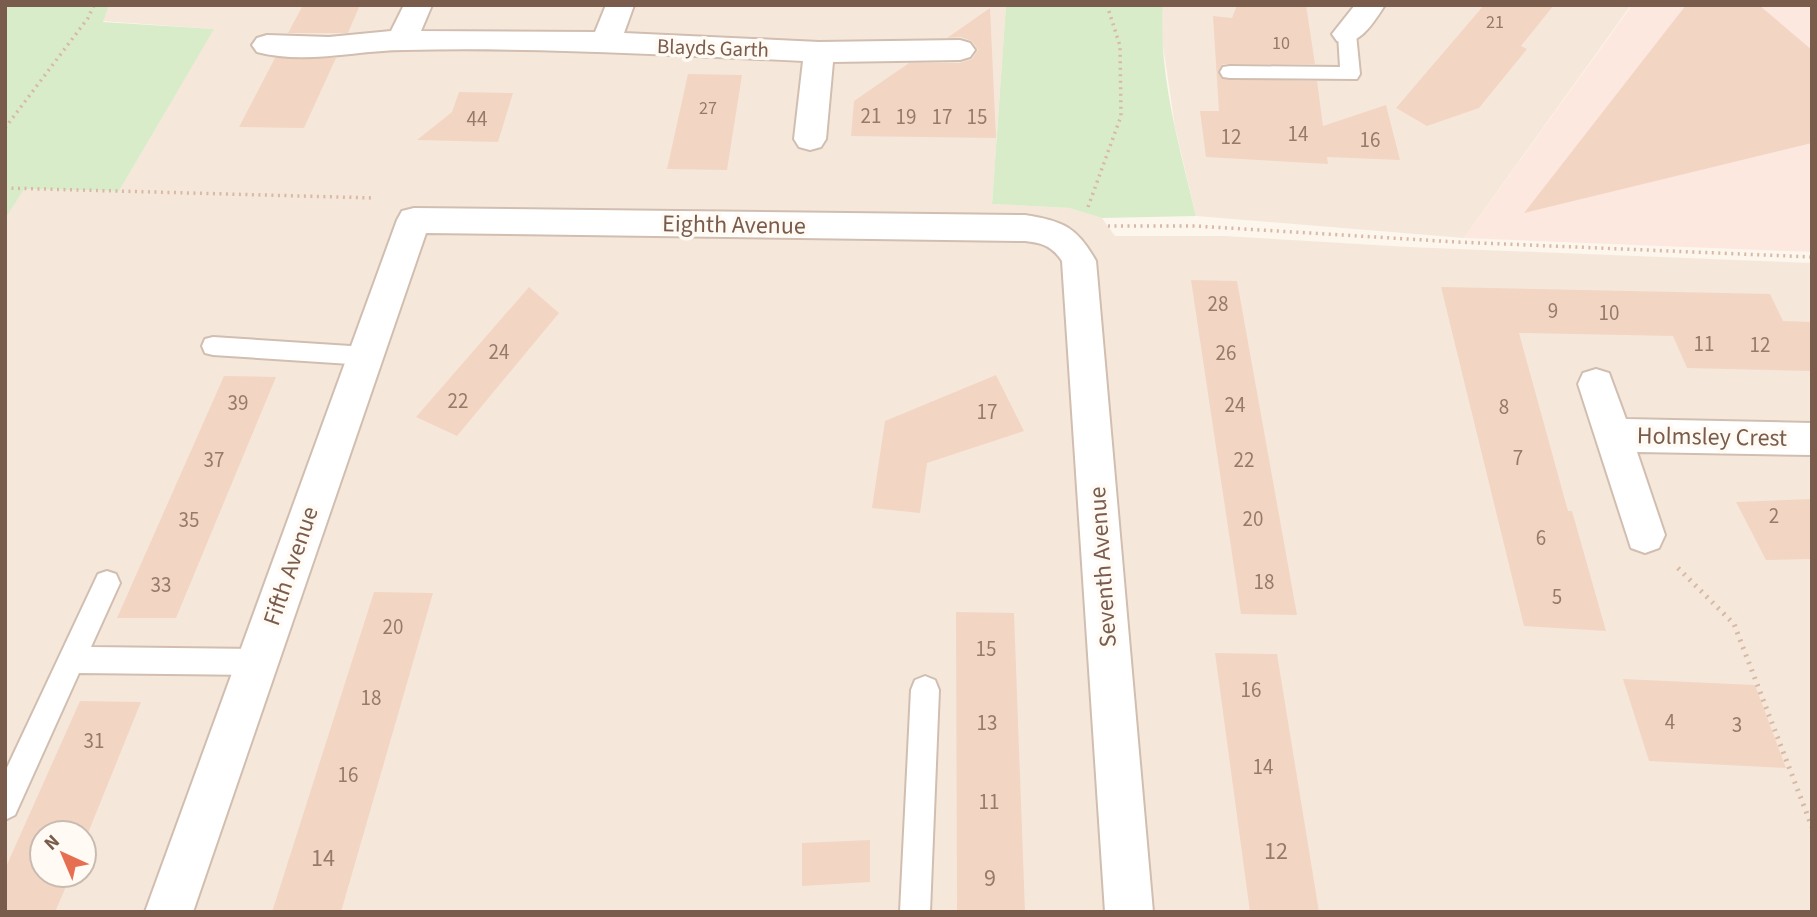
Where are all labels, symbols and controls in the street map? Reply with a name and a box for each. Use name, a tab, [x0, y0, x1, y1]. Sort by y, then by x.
house number: 21	[1486, 10, 1504, 35]
street label: Blayds Garth	[656, 31, 770, 65]
house number: 10	[1272, 31, 1290, 56]
house number: 27	[699, 96, 717, 121]
house number: 21	[861, 101, 881, 131]
house number: 19	[896, 102, 916, 132]
house number: 17	[932, 102, 952, 132]
house number: 15	[967, 102, 987, 132]
house number: 44	[467, 104, 487, 134]
house number: 14	[1288, 119, 1308, 149]
house number: 12	[1221, 122, 1241, 152]
house number: 16	[1360, 125, 1380, 155]
street label: Eighth Avenue	[662, 206, 806, 244]
house number: 28	[1208, 289, 1228, 319]
house number: 9	[1548, 296, 1558, 326]
house number: 10	[1599, 298, 1619, 328]
house number: 11	[1694, 329, 1714, 359]
house number: 12	[1750, 330, 1770, 360]
house number: 24	[489, 337, 509, 367]
house number: 26	[1216, 338, 1236, 368]
house number: 22	[448, 386, 468, 416]
house number: 39	[228, 388, 248, 418]
house number: 24	[1225, 390, 1245, 420]
house number: 8	[1499, 392, 1509, 422]
house number: 17	[977, 397, 997, 427]
street label: Holmsley Crest	[1637, 418, 1787, 456]
house number: 7	[1513, 443, 1523, 473]
house number: 37	[204, 445, 224, 475]
house number: 22	[1234, 445, 1254, 475]
street label: Seventh Avenue	[1080, 486, 1126, 648]
house number: 2	[1769, 501, 1779, 531]
street label: Fifth Avenue	[254, 502, 328, 630]
house number: 20	[1243, 504, 1263, 534]
house number: 35	[179, 505, 199, 535]
house number: 6	[1536, 523, 1546, 553]
house number: 18	[1254, 567, 1274, 597]
house number: 33	[151, 570, 171, 600]
house number: 5	[1552, 582, 1562, 612]
house number: 20	[383, 612, 403, 642]
house number: 15	[976, 634, 996, 664]
house number: 16	[1241, 675, 1261, 705]
house number: 18	[361, 683, 381, 713]
house number: 4	[1665, 707, 1675, 737]
house number: 13	[977, 708, 997, 738]
house number: 3	[1732, 710, 1742, 740]
house number: 31	[84, 726, 104, 756]
house number: 14	[1253, 752, 1273, 782]
house number: 16	[338, 760, 358, 790]
house number: 11	[979, 787, 999, 817]
north arrow	[28, 819, 98, 889]
text: N	[38, 829, 66, 857]
house number: 12	[1264, 834, 1288, 869]
house number: 14	[311, 841, 335, 876]
house number: 9	[984, 861, 996, 896]

